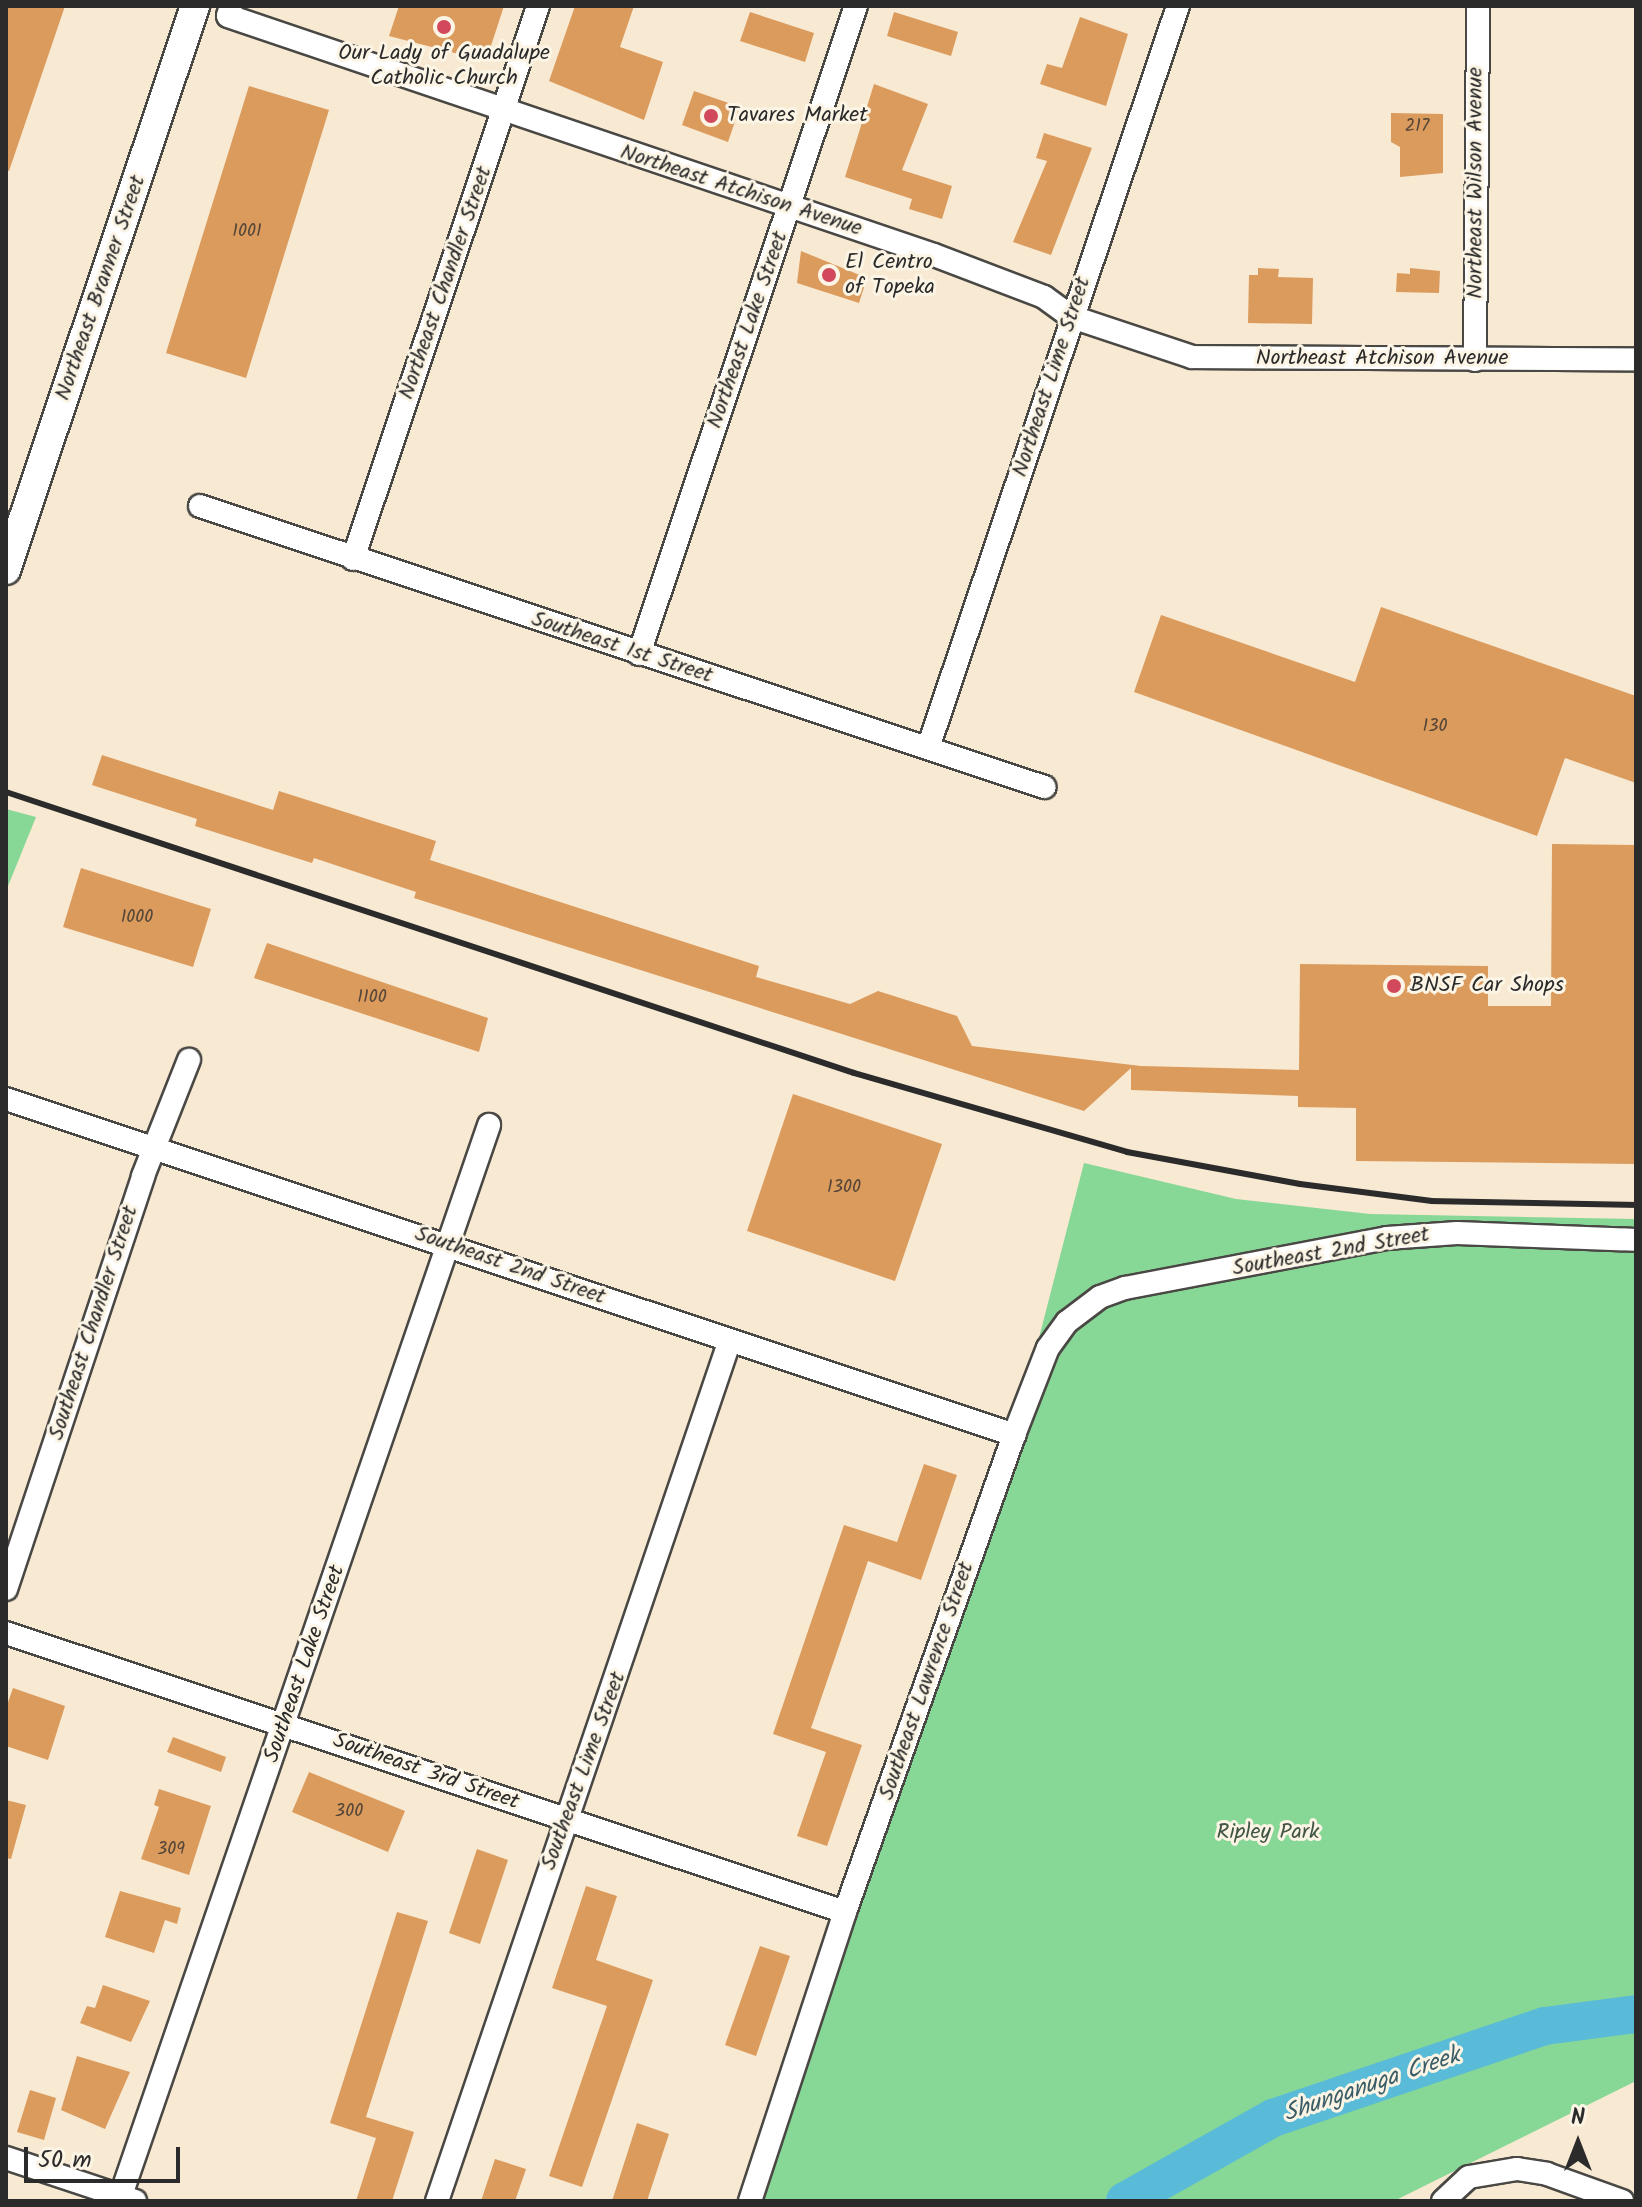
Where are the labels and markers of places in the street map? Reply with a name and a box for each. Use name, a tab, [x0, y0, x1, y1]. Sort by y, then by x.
marker: Our Lady of Guadalupe Catholic Church	[435, 18, 453, 36]
place label: Our Lady of Guadalupe Catholic Church	[338, 40, 550, 92]
place label: Tavares Market	[727, 103, 868, 129]
marker: Tavares Market	[702, 107, 720, 125]
place label: El Centro of Topeka	[845, 249, 935, 300]
marker: El Centro of Topeka	[820, 266, 838, 284]
place label: BNSF Car Shops	[1410, 973, 1564, 999]
marker: BNSF Car Shops	[1385, 977, 1403, 995]

